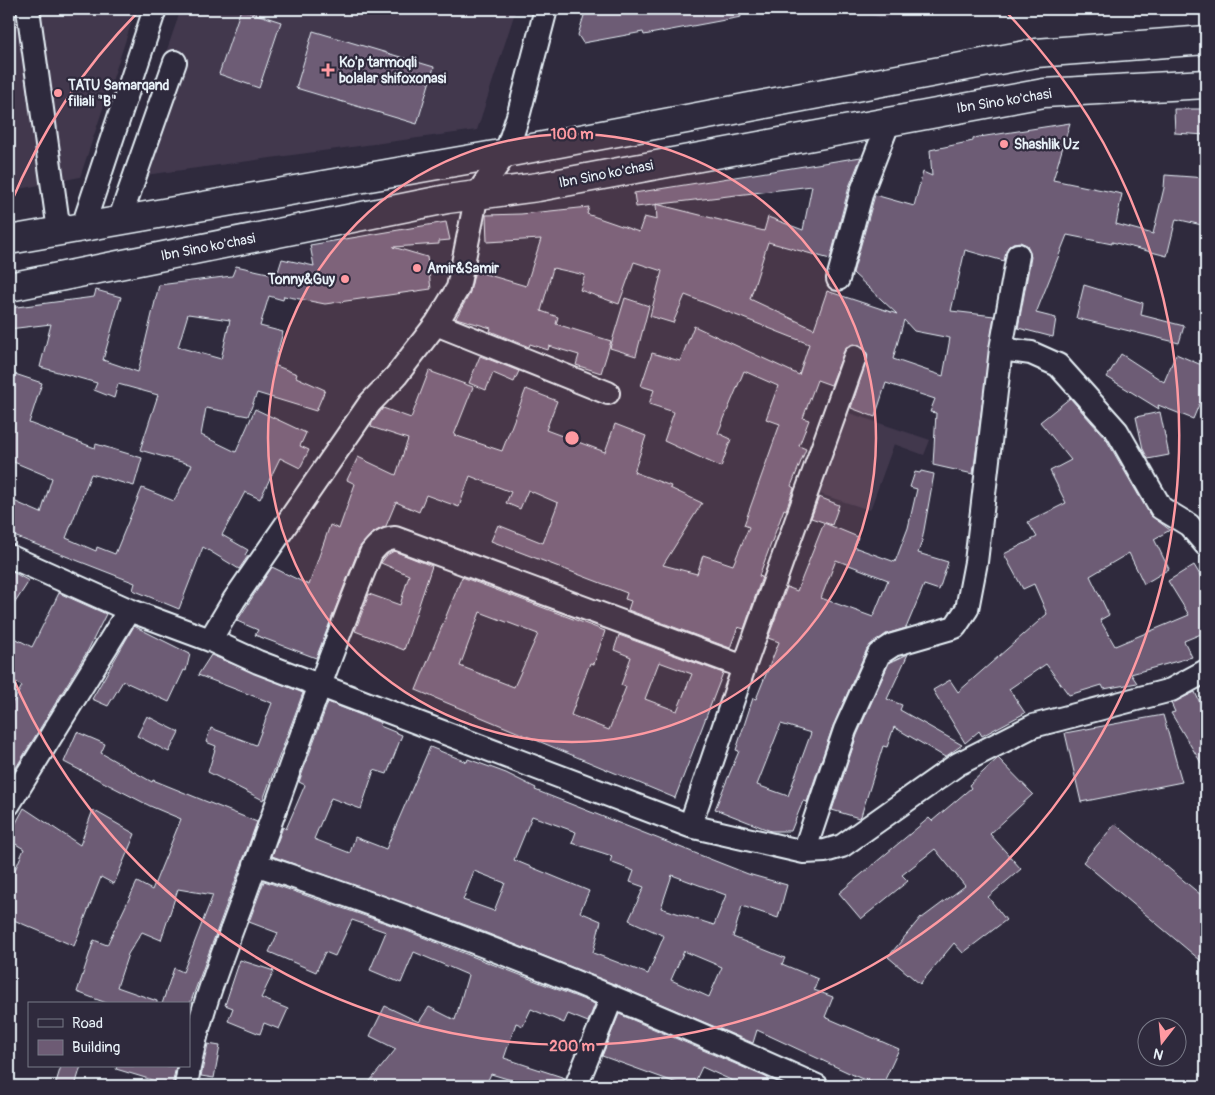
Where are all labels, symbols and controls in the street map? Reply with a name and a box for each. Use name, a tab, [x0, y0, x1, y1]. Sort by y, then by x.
place label: Ko'p tarmoqli bolalar shifoxonasi	[339, 54, 447, 87]
marker: Ko'p tarmoqli bolalar shifoxonasi	[321, 63, 335, 77]
place label: TATU Samarqand filiali "B"	[67, 77, 170, 110]
street label: Ibn Sino ko'chasi	[955, 85, 1053, 117]
marker: TATU Samarqand filiali "B"	[52, 87, 64, 99]
text: 100 m	[551, 125, 593, 144]
place label: Shashlik Uz	[1014, 136, 1080, 153]
marker: Shashlik Uz	[998, 138, 1010, 150]
street label: Ibn Sino ko'chasi	[557, 156, 655, 192]
street label: Ibn Sino ko'chasi	[159, 229, 257, 265]
place label: Amir&Samir	[427, 260, 500, 277]
marker: Amir&Samir	[411, 262, 423, 274]
place label: Tonny&Guy	[267, 271, 335, 288]
marker: Tonny&Guy	[339, 273, 351, 285]
centre of rings	[563, 429, 581, 447]
legend	[28, 1002, 190, 1068]
text: Road	[72, 1014, 103, 1033]
north arrow	[1138, 1018, 1188, 1068]
text: 200 m	[549, 1037, 595, 1056]
text: Building	[72, 1038, 120, 1057]
text: N	[1152, 1045, 1165, 1063]

